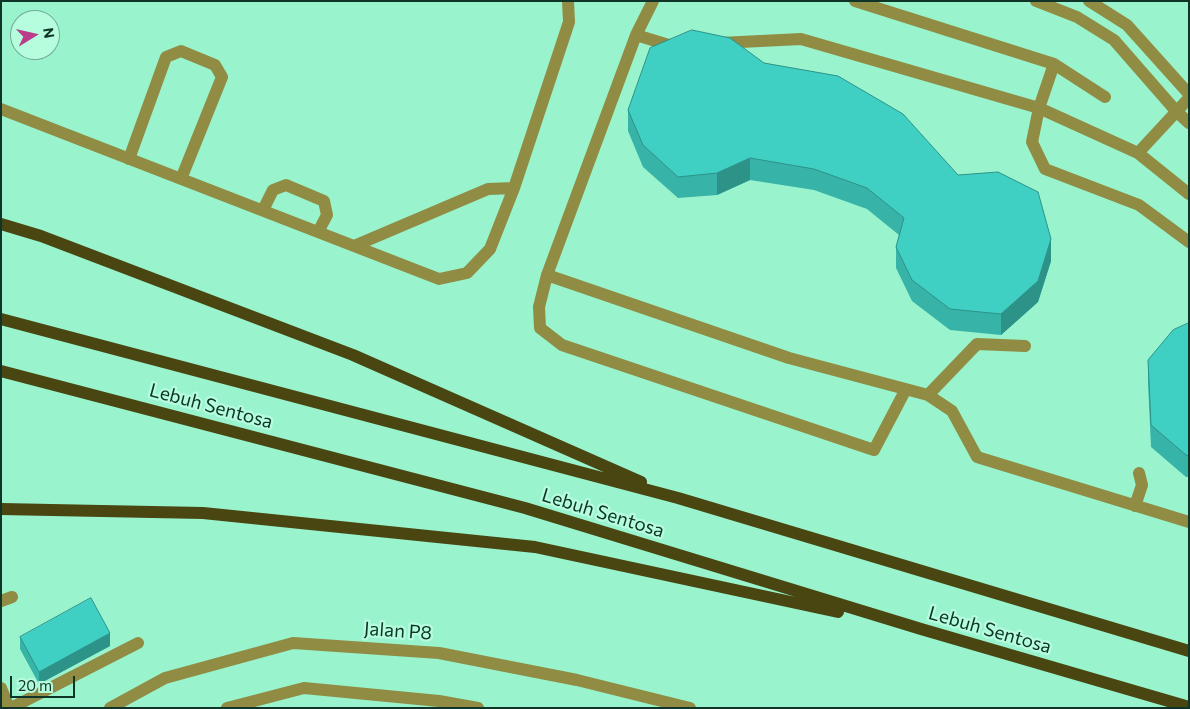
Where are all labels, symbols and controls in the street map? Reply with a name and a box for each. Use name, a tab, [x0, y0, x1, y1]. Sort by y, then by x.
north arrow	[10, 10, 60, 60]
text: N	[40, 26, 59, 39]
street label: Lebuh Sentosa	[147, 379, 275, 433]
street label: Lebuh Sentosa	[539, 484, 667, 542]
street label: Lebuh Sentosa	[926, 602, 1054, 658]
street label: Jalan P8	[363, 617, 433, 645]
scale bar	[12, 666, 78, 698]
text: 20 m	[18, 676, 52, 694]

